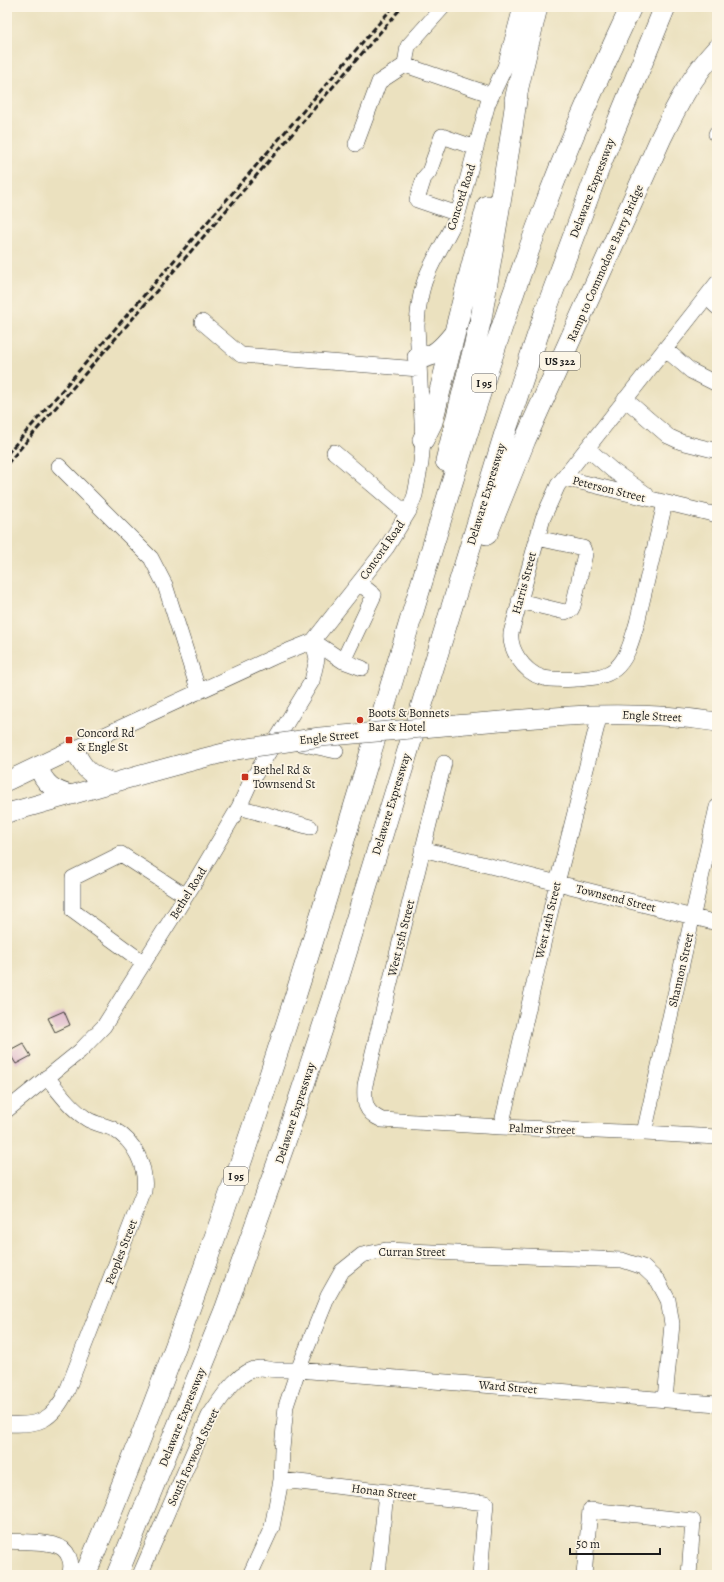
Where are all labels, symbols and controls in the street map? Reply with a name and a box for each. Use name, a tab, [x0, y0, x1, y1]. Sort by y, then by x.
street label: Delaware Expressway	[566, 135, 619, 240]
street label: Concord Road	[443, 161, 479, 232]
street label: Ramp to Commodore Barry Bridge	[563, 182, 647, 344]
road number: US 322	[540, 352, 580, 370]
road number: I 95	[472, 374, 496, 392]
street label: Delaware Expressway	[463, 440, 509, 547]
street label: Peterson Street	[571, 472, 647, 506]
street label: Concord Road	[356, 517, 409, 583]
street label: Harris Street	[508, 550, 540, 616]
place label: Boots & Bonnets Bar & Hotel	[368, 705, 449, 735]
street label: Engle Street	[622, 706, 682, 726]
marker: Boots & Bonnets Bar & Hotel	[355, 715, 365, 725]
place label: Concord Rd & Engle St	[77, 725, 135, 755]
street label: Engle Street	[299, 726, 359, 748]
marker: Concord Rd & Engle St	[64, 735, 74, 745]
street label: Delaware Expressway	[368, 750, 414, 857]
place label: Bethel Rd & Townsend St	[253, 762, 316, 792]
marker: Bethel Rd & Townsend St	[240, 772, 250, 782]
street label: Bethel Road	[166, 864, 211, 922]
street label: West 14th Street	[531, 880, 565, 961]
street label: Townsend Street	[574, 880, 658, 916]
street label: West 15th Street	[384, 898, 418, 979]
street label: Shannon Street	[665, 931, 697, 1009]
street label: Delaware Expressway	[271, 1060, 319, 1166]
street label: Palmer Street	[508, 1120, 576, 1138]
road number: I 95	[224, 1167, 248, 1185]
street label: Peoples Street	[101, 1217, 141, 1287]
street label: Curran Street	[378, 1244, 446, 1260]
street label: Delaware Expressway	[155, 1364, 209, 1469]
street label: Ward Street	[477, 1376, 538, 1398]
street label: South Forwood Street	[163, 1405, 223, 1509]
street label: Honan Street	[351, 1480, 417, 1504]
scale bar	[570, 1530, 660, 1556]
text: 50 m	[576, 1536, 600, 1552]

